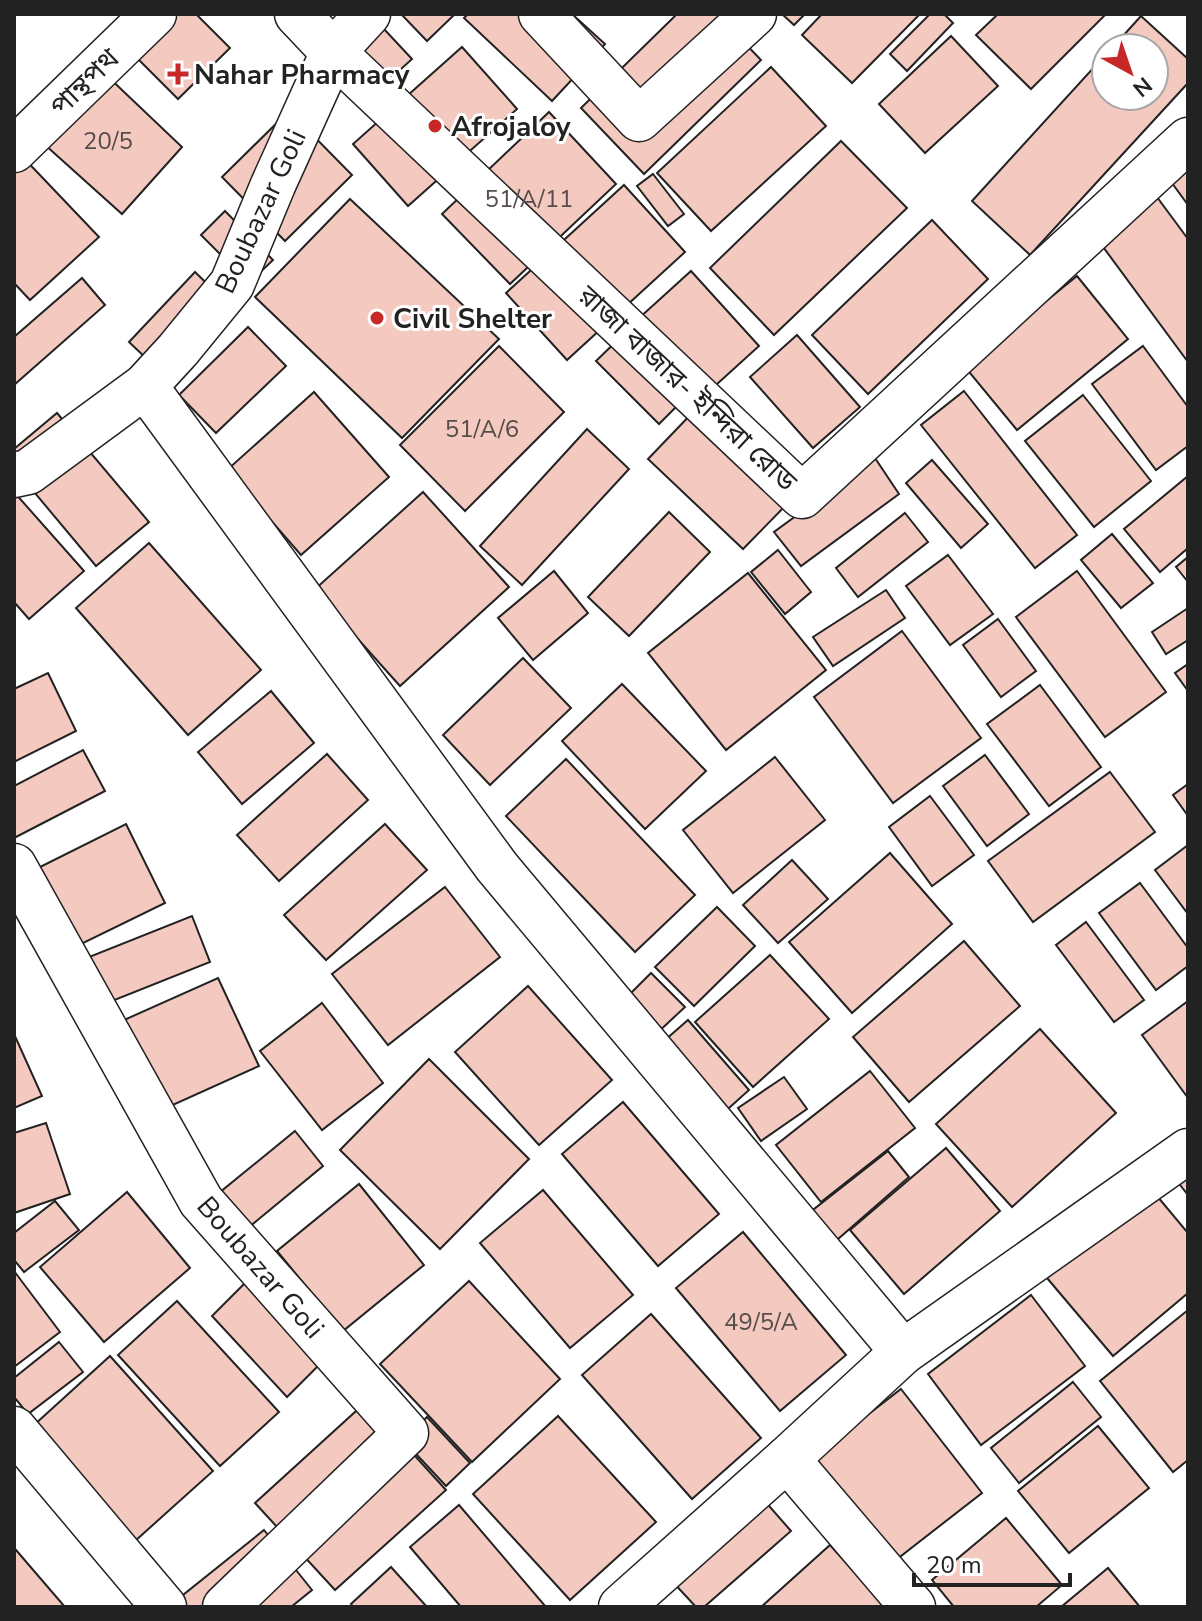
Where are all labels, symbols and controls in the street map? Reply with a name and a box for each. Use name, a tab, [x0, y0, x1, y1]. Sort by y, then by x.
north arrow	[1090, 32, 1170, 112]
street label: পান্থপথ	[42, 40, 128, 125]
place label: Nahar Pharmacy	[194, 56, 410, 94]
marker: Nahar Pharmacy	[169, 65, 187, 83]
text: N	[1126, 70, 1158, 103]
place label: Afrojaloy	[451, 108, 571, 146]
marker: Afrojaloy	[426, 117, 444, 135]
street label: Boubazar Goli	[206, 123, 316, 300]
house number: 20/5	[83, 125, 133, 157]
house number: 51/A/11	[485, 183, 573, 215]
street label: রাজা বাজার- ইন্দিরা রোড	[569, 277, 806, 501]
place label: Civil Shelter	[393, 300, 552, 338]
marker: Civil Shelter	[368, 309, 386, 327]
house number: 51/A/6	[445, 413, 519, 445]
street label: Boubazar Goli	[188, 1188, 333, 1347]
house number: 49/5/A	[724, 1306, 798, 1338]
scale bar	[914, 1537, 1070, 1587]
text: 20 m	[926, 1549, 982, 1581]

